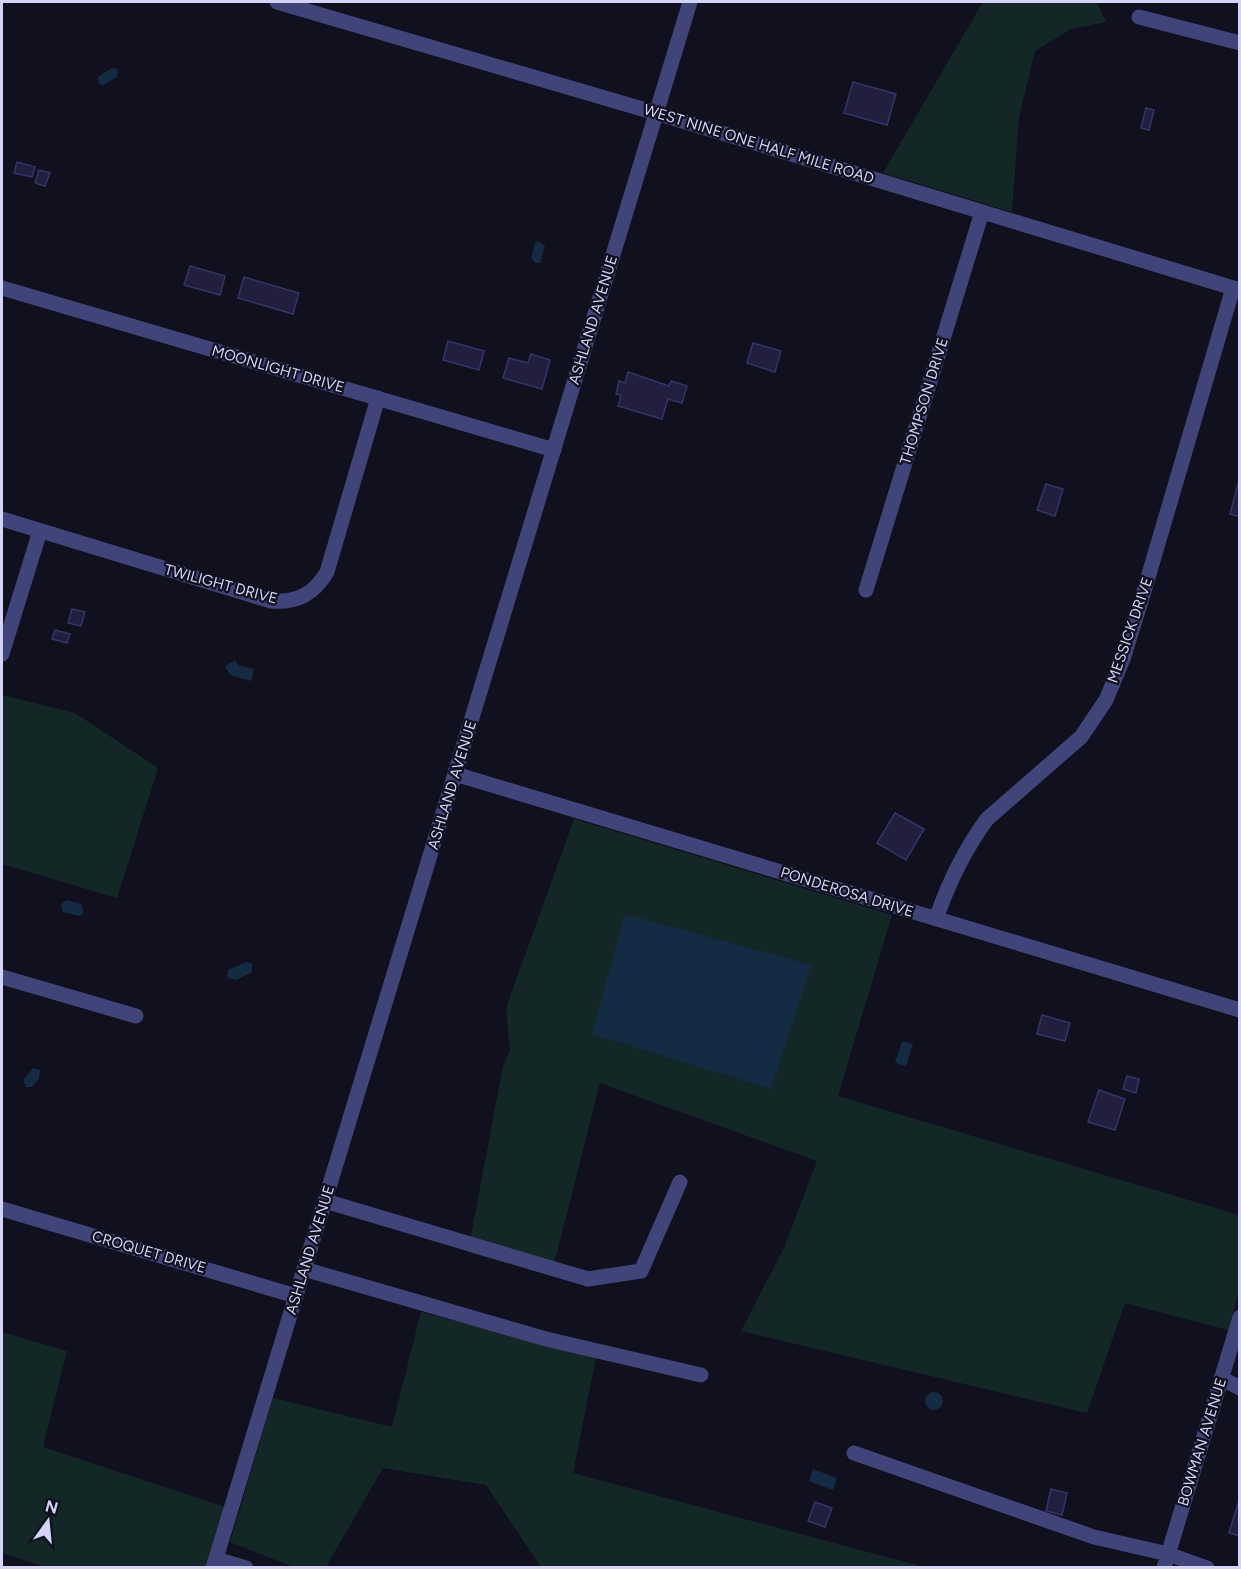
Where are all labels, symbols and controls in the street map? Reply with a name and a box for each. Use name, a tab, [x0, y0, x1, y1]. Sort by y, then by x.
street label: WEST NINE ONE HALF MILE ROAD	[642, 100, 876, 188]
street label: ASHLAND AVENUE	[565, 253, 621, 387]
street label: THOMPSON DRIVE	[896, 335, 952, 467]
street label: MOONLIGHT DRIVE	[210, 341, 346, 397]
street label: TWILIGHT DRIVE	[162, 560, 280, 608]
street label: MESSICK DRIVE	[1103, 575, 1157, 685]
street label: ASHLAND AVENUE	[424, 718, 480, 852]
street label: PONDEROSA DRIVE	[778, 863, 916, 921]
street label: ASHLAND AVENUE	[282, 1183, 338, 1317]
street label: CROQUET DRIVE	[90, 1227, 208, 1277]
street label: BOWMAN AVENUE	[1174, 1376, 1230, 1508]
north arrow	[18, 1491, 78, 1551]
text: N	[43, 1496, 60, 1518]

